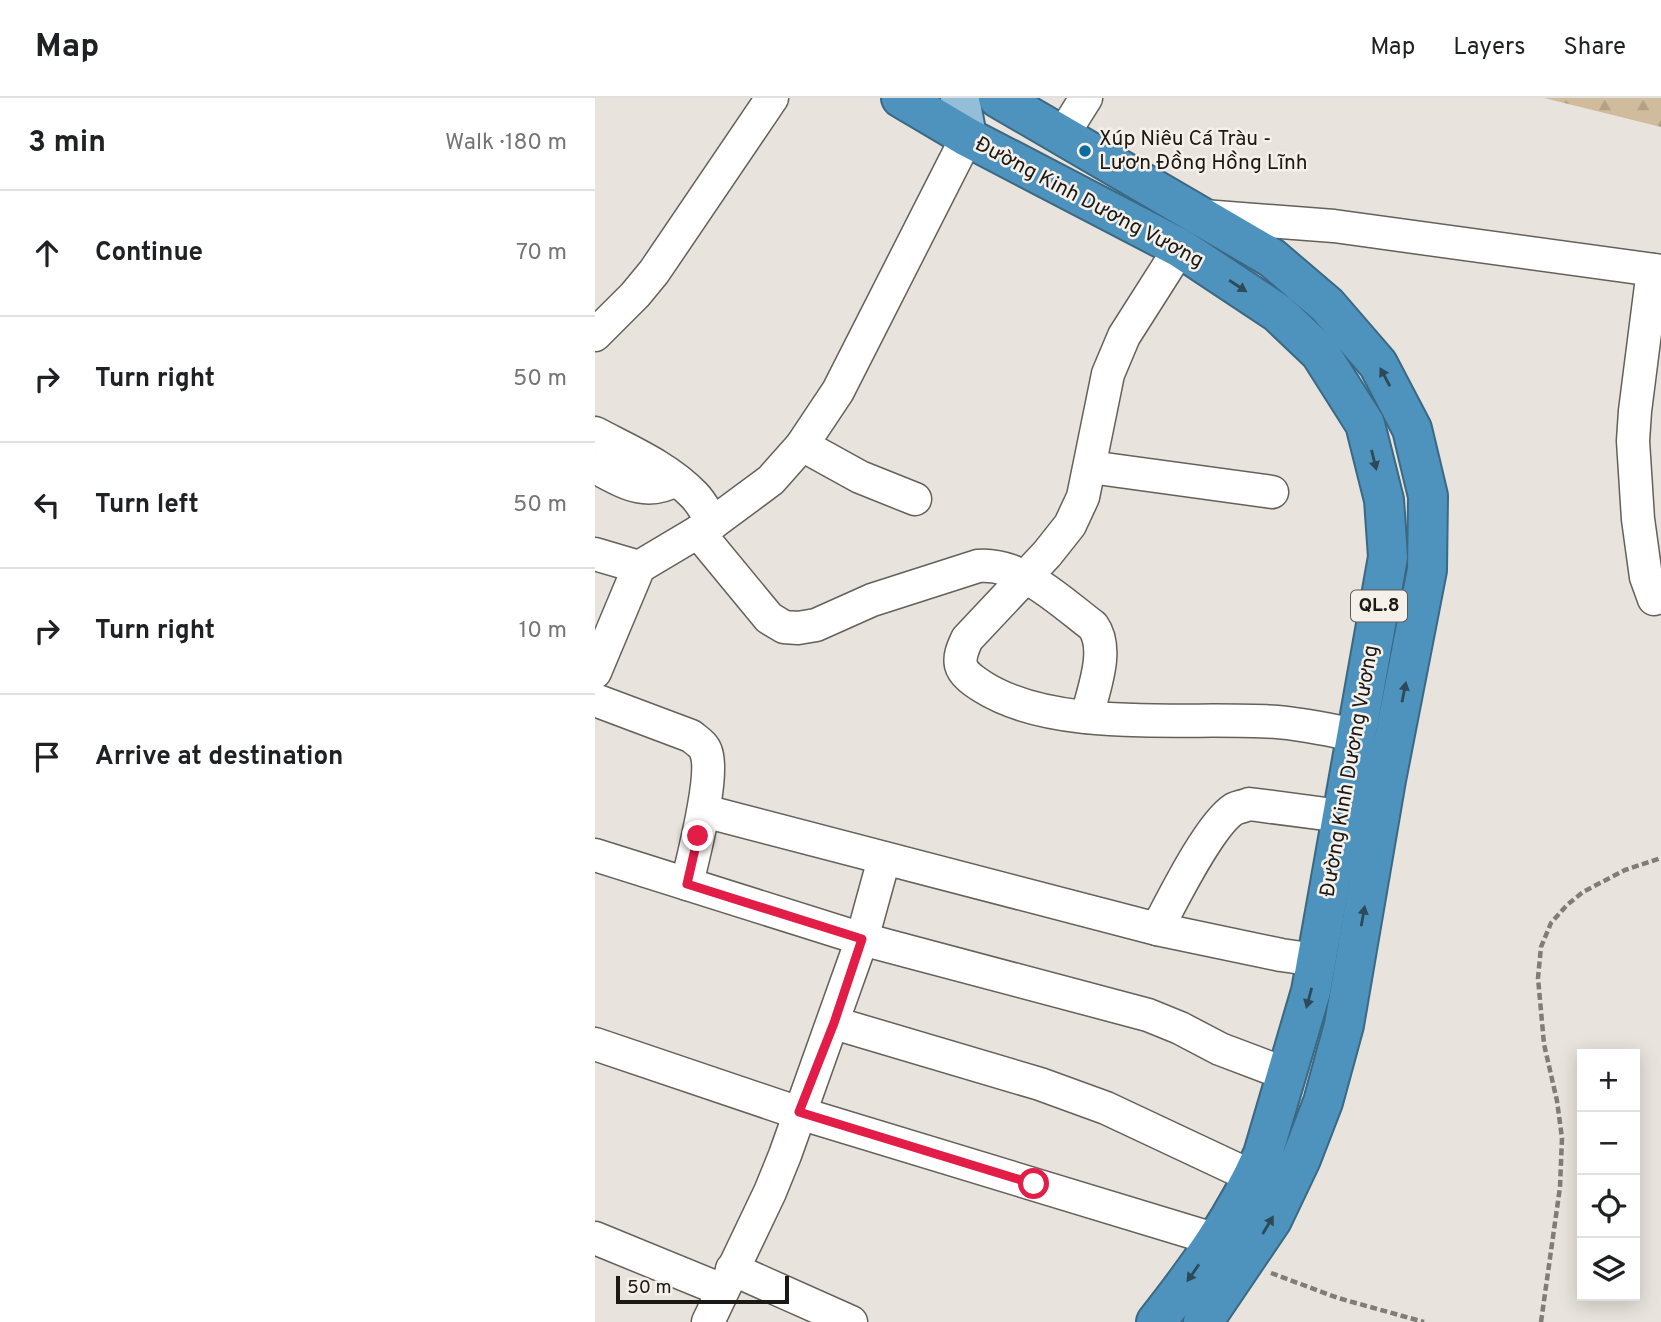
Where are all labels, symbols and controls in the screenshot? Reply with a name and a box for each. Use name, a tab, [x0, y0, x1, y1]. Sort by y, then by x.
text: Map	[35, 27, 99, 69]
text: Map	[1370, 33, 1415, 63]
text: Layers	[1453, 33, 1525, 63]
text: Share	[1563, 33, 1626, 63]
text: 3 min	[28, 125, 106, 162]
place label: Xúp Niêu Cá Tràu - Lươn Đồng Hồng Lĩnh	[1099, 126, 1308, 177]
text: Walk · 180 m	[445, 129, 567, 158]
street label: Đường Kinh Dương Vương	[970, 131, 1208, 275]
marker: Xúp Niêu Cá Tràu - Lươn Đồng Hồng Lĩnh	[1077, 143, 1093, 159]
icon: ahead	[28, 234, 66, 272]
text: Continue	[95, 237, 203, 270]
text: 70 m	[516, 239, 567, 268]
one-way arrow	[1228, 280, 1248, 293]
icon: right	[28, 360, 66, 398]
text: Turn right	[95, 363, 215, 396]
text: 50 m	[513, 365, 567, 394]
one-way arrow	[1379, 367, 1391, 387]
one-way arrow	[1369, 450, 1380, 472]
icon: left	[28, 486, 66, 524]
text: Turn left	[95, 489, 199, 522]
text: 50 m	[513, 491, 567, 520]
road number: QL.8	[1351, 590, 1407, 622]
icon: right	[28, 612, 66, 650]
text: Turn right	[95, 615, 215, 648]
text: 10 m	[519, 617, 567, 646]
street label: Đường Kinh Dương Vương	[1315, 643, 1385, 899]
one-way arrow	[1398, 681, 1409, 703]
icon: arrive	[28, 738, 66, 776]
text: Arrive at destination	[95, 741, 343, 774]
route end	[682, 820, 713, 851]
one-way arrow	[1358, 905, 1369, 927]
one-way arrow	[1303, 987, 1314, 1009]
map controls	[1577, 1049, 1640, 1301]
button: +	[1577, 1049, 1640, 1112]
button: −	[1577, 1112, 1640, 1175]
route start	[1018, 1168, 1049, 1199]
button: locate	[1577, 1175, 1640, 1238]
one-way arrow	[1262, 1215, 1275, 1235]
button: layers	[1577, 1238, 1640, 1301]
one-way arrow	[1186, 1264, 1200, 1282]
scale bar	[616, 1273, 789, 1305]
text: 50 m	[627, 1276, 672, 1300]

